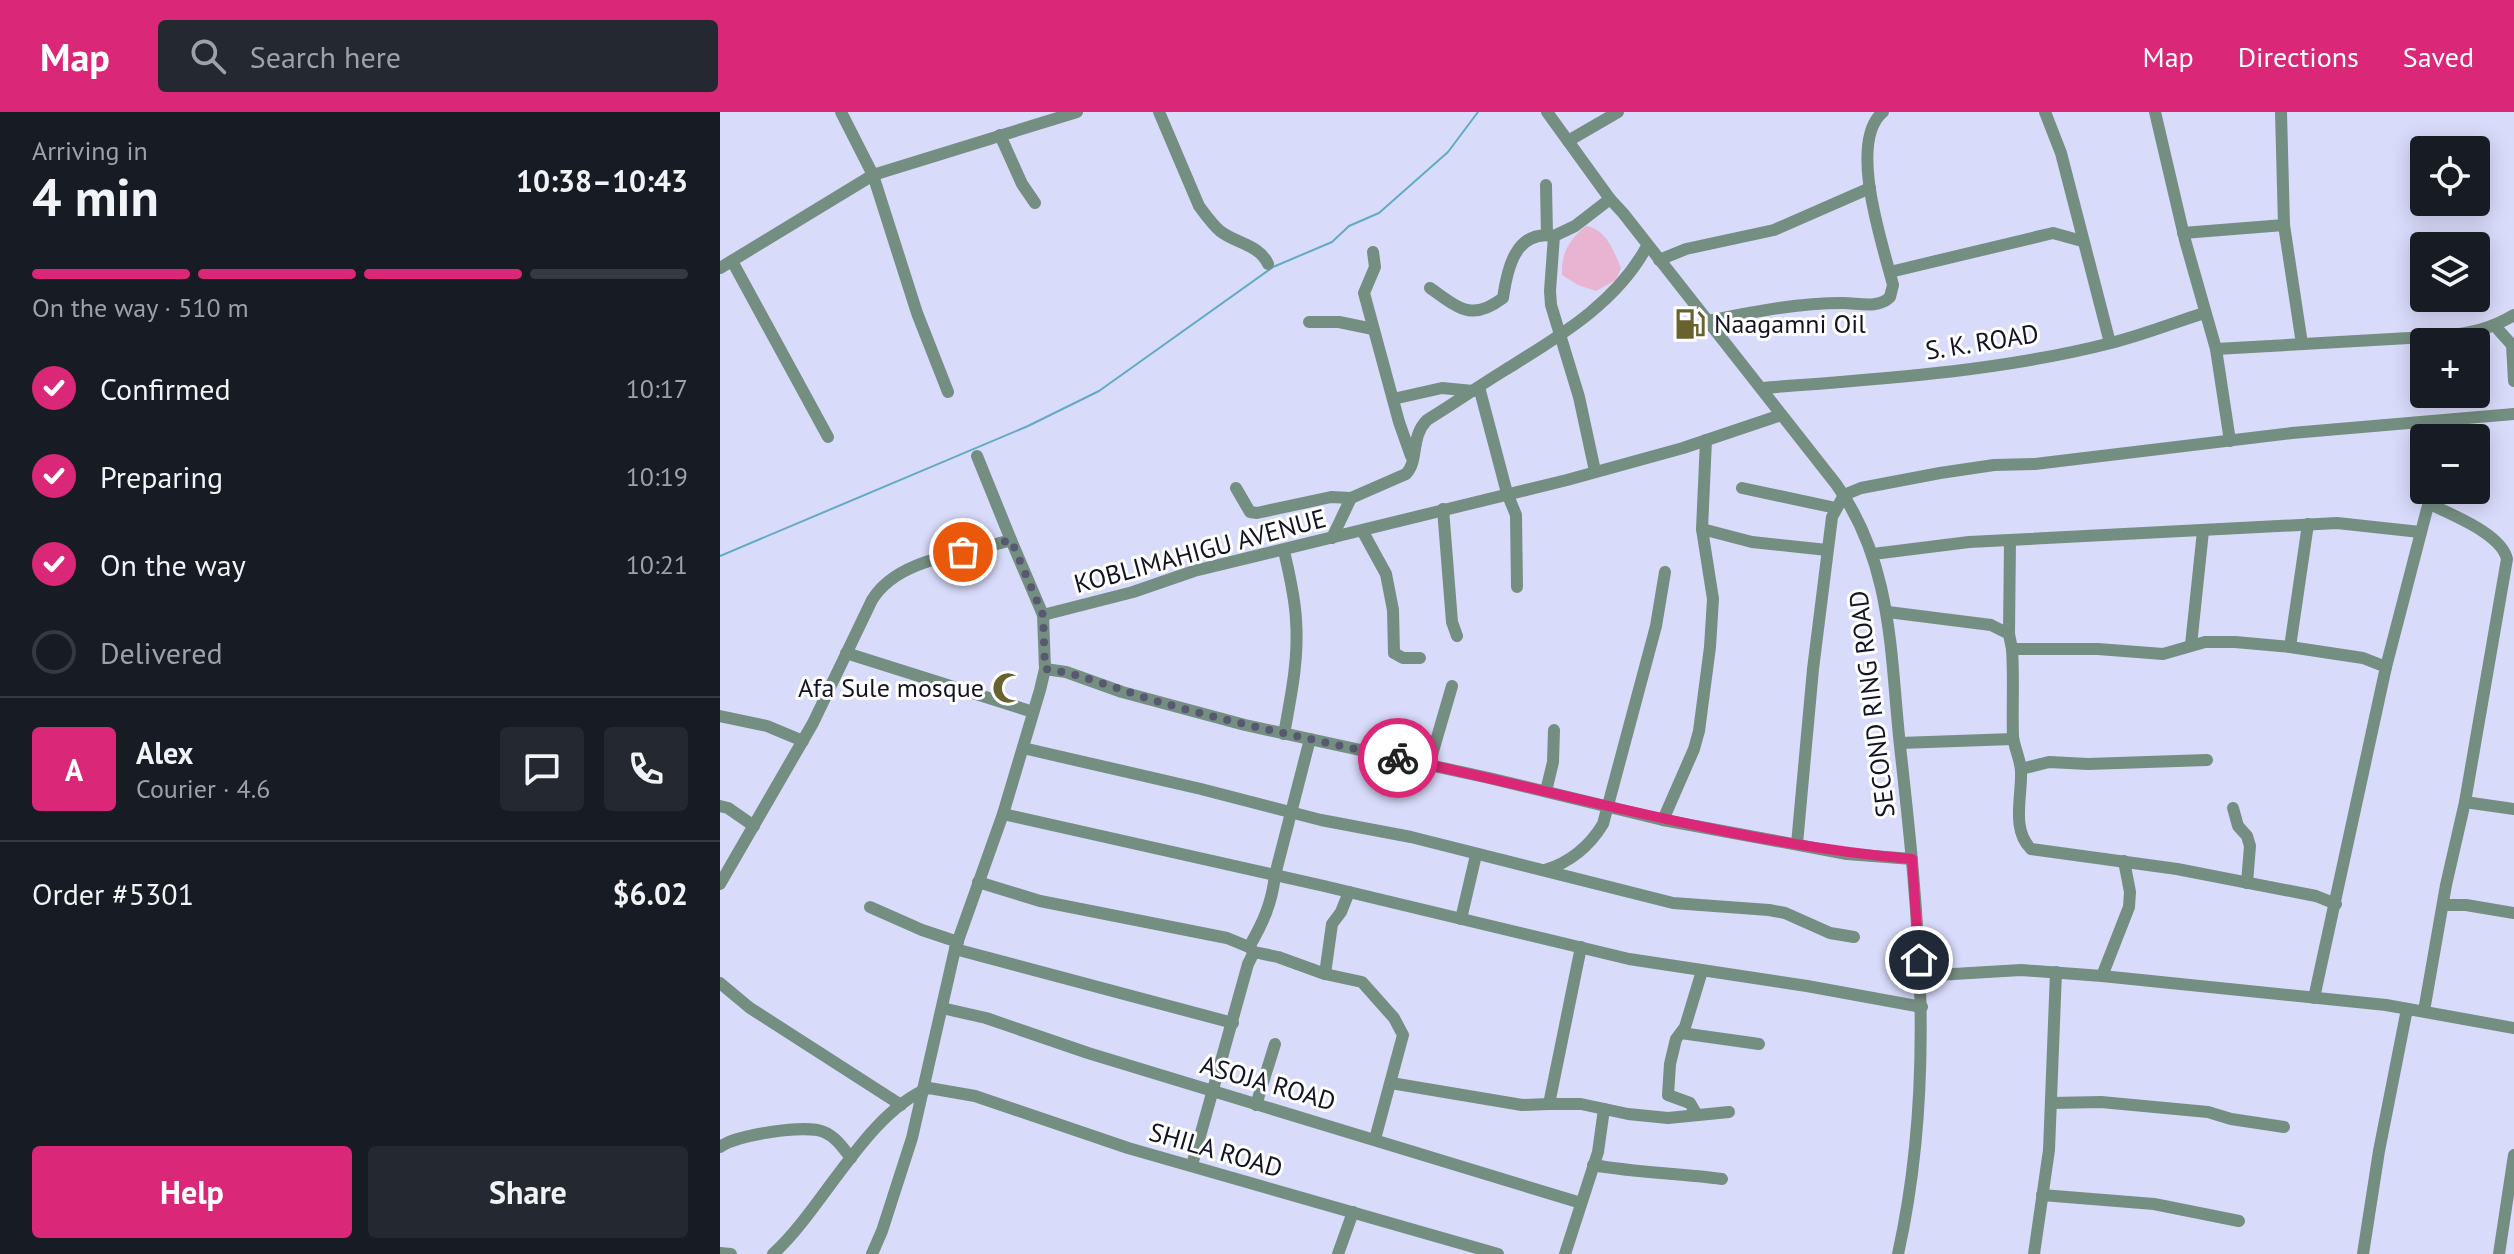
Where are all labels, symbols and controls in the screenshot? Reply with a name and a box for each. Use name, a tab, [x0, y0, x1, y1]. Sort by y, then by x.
search box	[158, 20, 718, 92]
text: Map	[40, 32, 110, 81]
icon: search	[186, 34, 230, 78]
text: Search here	[250, 37, 401, 76]
text: Map	[2143, 38, 2194, 75]
text: Directions	[2238, 38, 2359, 75]
text: Saved	[2403, 38, 2474, 75]
text: Arriving in	[32, 134, 148, 167]
map controls	[2410, 136, 2490, 504]
button: locate	[2410, 136, 2490, 216]
text: 10:38–10:43	[516, 161, 688, 200]
text: 4 min	[32, 163, 159, 230]
button: layers	[2410, 232, 2490, 312]
text: On the way · 510 m	[32, 291, 249, 324]
fuel station icon: Naagamni Oil	[1673, 307, 1707, 341]
place label: Naagamni Oil	[1714, 307, 1866, 340]
street label: S. K. ROAD	[1923, 316, 2041, 367]
button: +	[2410, 328, 2490, 408]
icon: check	[32, 366, 76, 410]
text: Confirmed	[100, 369, 231, 408]
text: 10:17	[626, 372, 688, 405]
button: −	[2410, 424, 2490, 504]
icon: check	[32, 454, 76, 498]
text: Preparing	[100, 457, 223, 496]
text: 10:19	[626, 460, 688, 493]
street label: KOBLIMAHIGU AVENUE	[1070, 501, 1329, 600]
pin	[929, 518, 997, 586]
icon: bag	[941, 530, 985, 574]
icon: check	[32, 542, 76, 586]
text: On the way	[100, 545, 246, 584]
text: 10:21	[626, 548, 688, 581]
street label: SECOND RING ROAD	[1841, 589, 1902, 819]
text: Delivered	[100, 633, 223, 672]
place label: Afa Sule mosque	[798, 671, 984, 704]
mosque icon: Afa Sule mosque	[991, 671, 1025, 705]
courier	[1358, 718, 1438, 798]
button: chat	[500, 727, 584, 811]
button: phone	[604, 727, 688, 811]
text: Alex	[136, 733, 193, 772]
icon: bike	[1376, 736, 1420, 780]
text: A	[65, 750, 83, 789]
text: Courier · 4.6	[136, 772, 270, 805]
text: Order #5301	[32, 874, 194, 913]
text: $6.02	[613, 874, 688, 913]
pin	[1885, 926, 1953, 994]
icon: home	[1897, 938, 1941, 982]
street label: ASOJA ROAD	[1197, 1047, 1340, 1118]
street label: SHILA ROAD	[1146, 1115, 1287, 1184]
button: Help	[32, 1146, 352, 1238]
button: Share	[368, 1146, 688, 1238]

